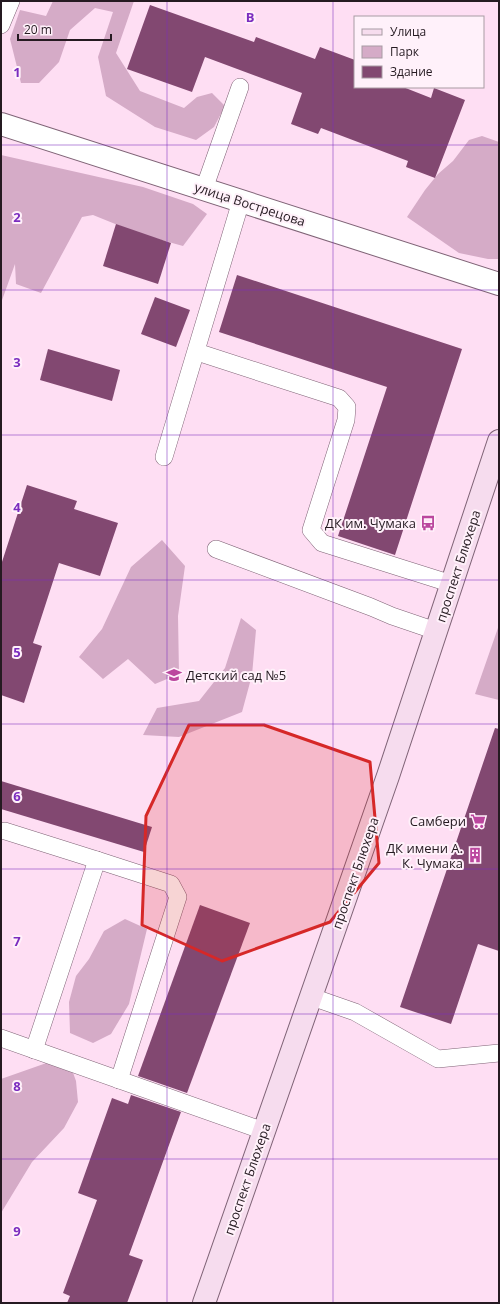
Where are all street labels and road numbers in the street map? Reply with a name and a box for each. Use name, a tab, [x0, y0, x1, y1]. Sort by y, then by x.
street label: улица Вострецова	[192, 178, 308, 230]
street label: проспект Блюхера	[431, 508, 485, 624]
street label: проспект Блюхера	[327, 815, 383, 931]
street label: проспект Блюхера	[219, 1121, 275, 1237]

